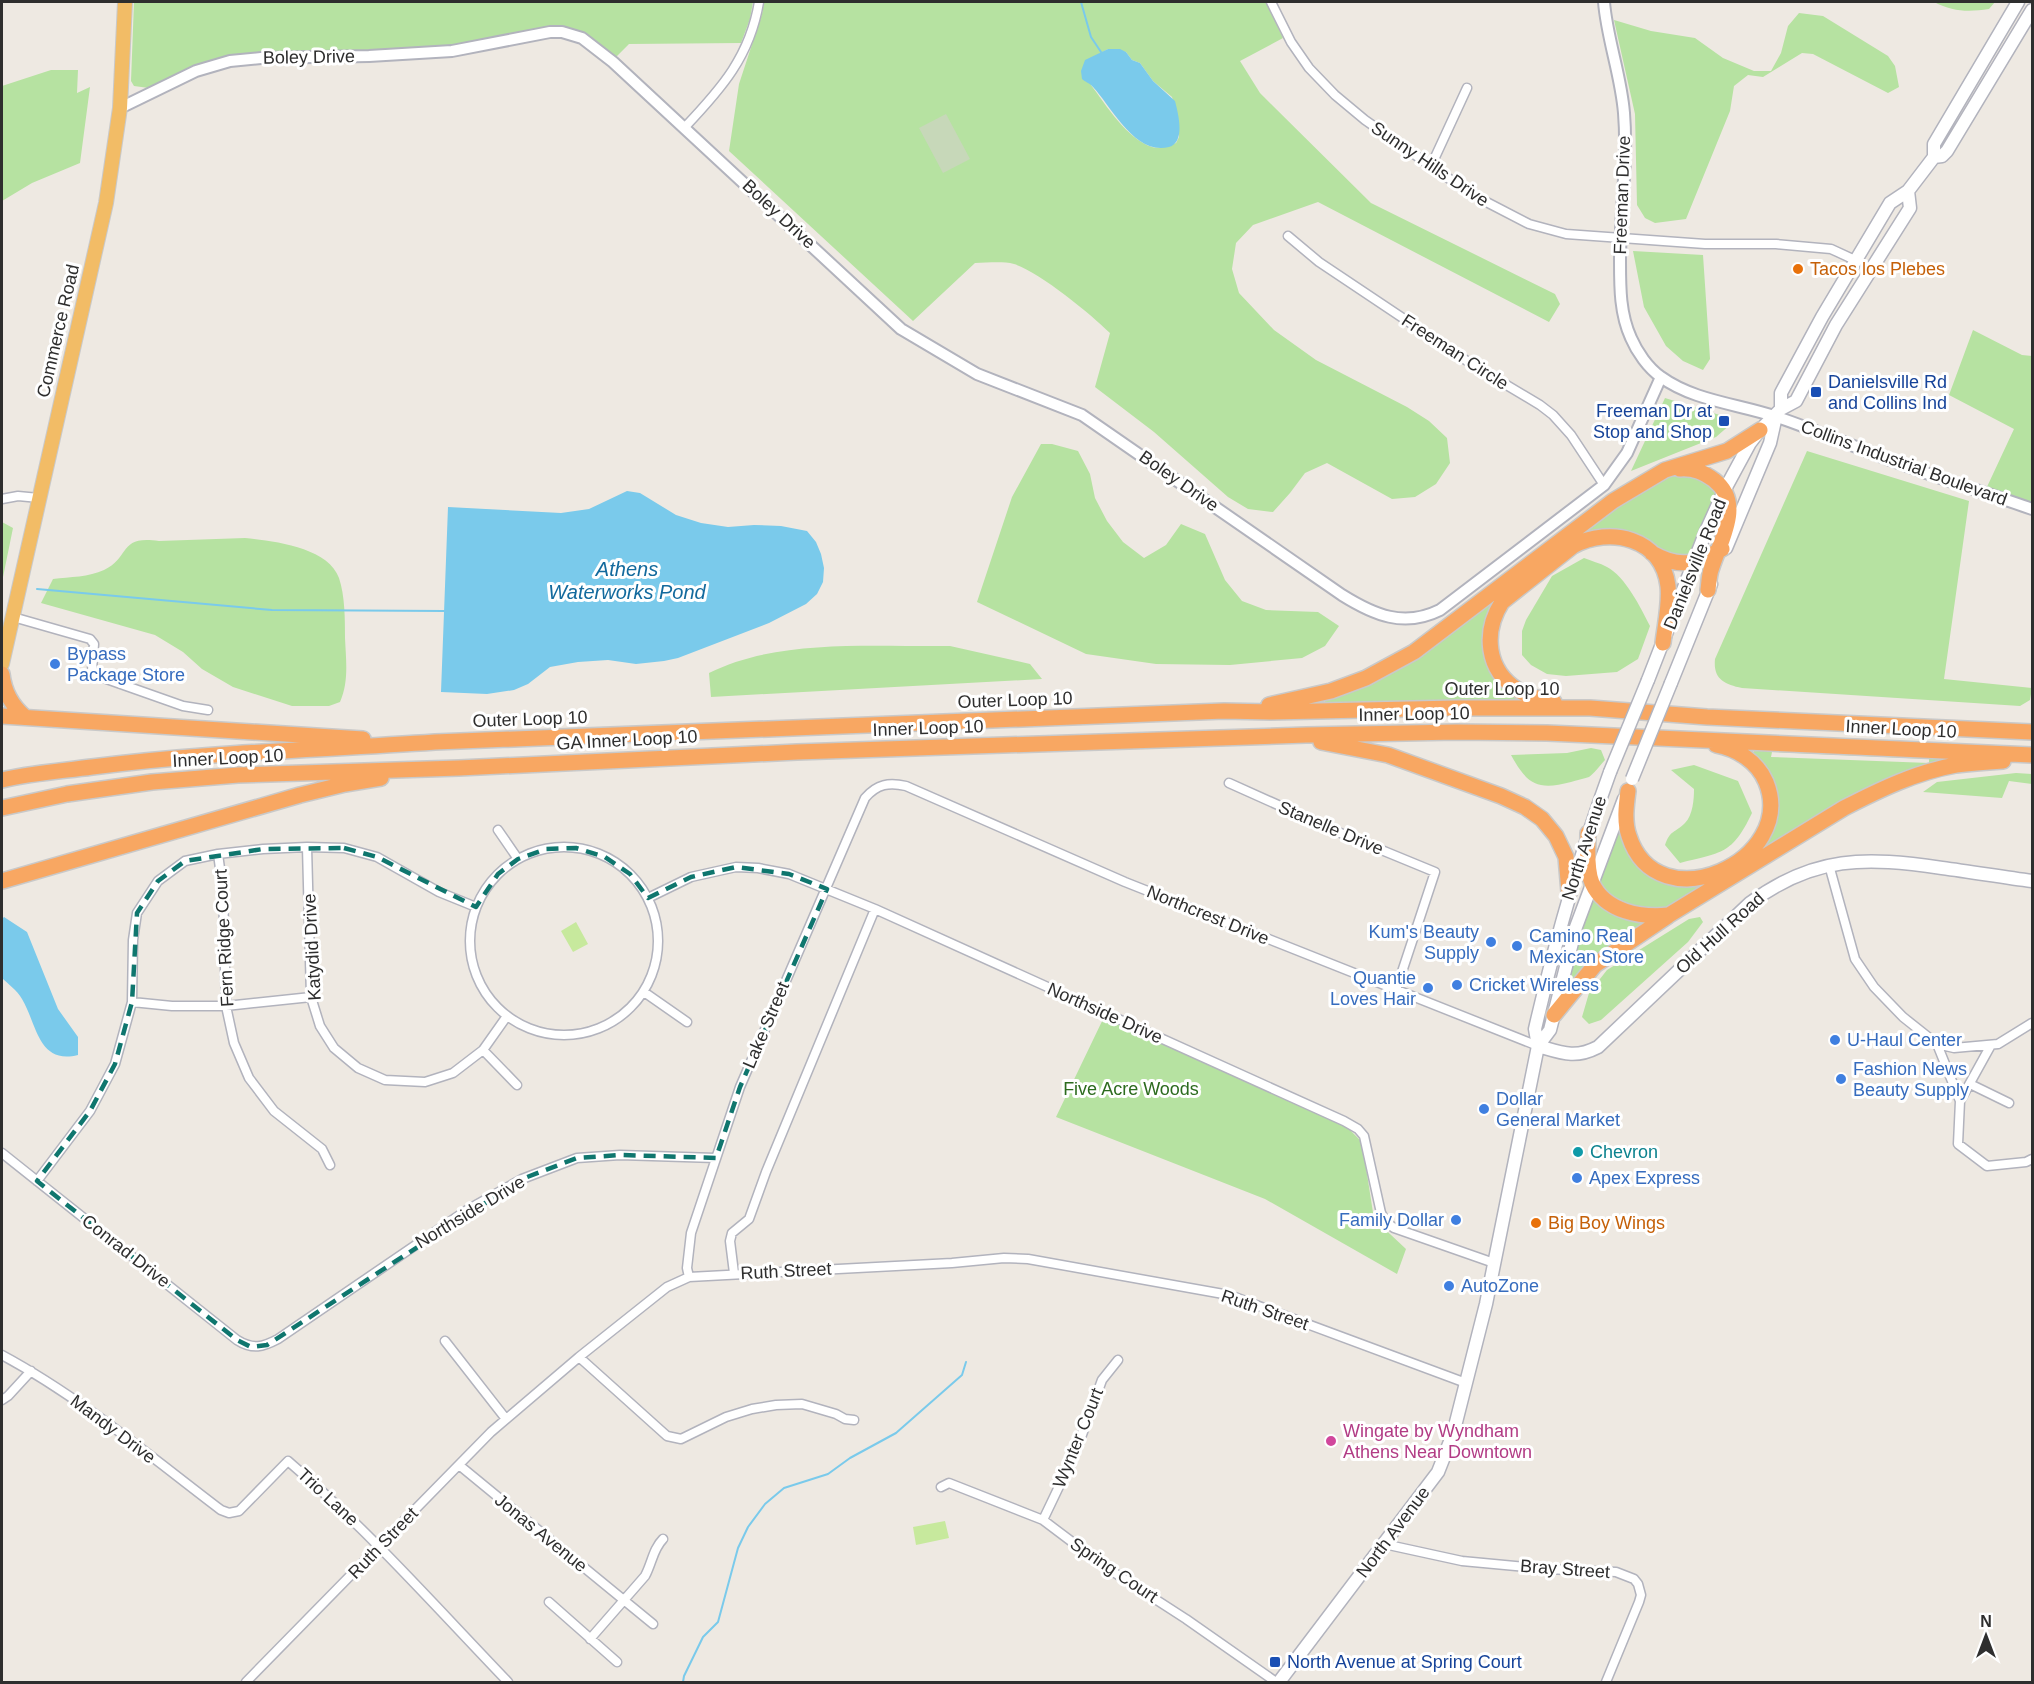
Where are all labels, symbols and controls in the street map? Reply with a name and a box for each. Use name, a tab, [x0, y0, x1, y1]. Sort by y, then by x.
street label: Boley Drive	[263, 46, 355, 68]
street label: Sunny Hills Drive	[1368, 117, 1492, 211]
street label: Freeman Drive	[1610, 135, 1634, 255]
street label: Boley Drive	[739, 175, 819, 253]
place label: Tacos los Plebes	[1810, 259, 1945, 279]
street label: Commerce Road	[33, 262, 83, 400]
marker: Tacos los Plebes	[1791, 262, 1805, 276]
street label: Freeman Circle	[1398, 310, 1512, 394]
place label: Danielsville Rd and Collins Ind	[1828, 372, 1947, 413]
marker: Danielsville Rd and Collins Ind	[1809, 385, 1823, 399]
place label: Freeman Dr at Stop and Shop	[1593, 401, 1712, 442]
marker: Freeman Dr at Stop and Shop	[1717, 414, 1731, 428]
street label: Collins Industrial Boulevard	[1798, 416, 2010, 510]
street label: Boley Drive	[1136, 446, 1222, 516]
street label: Danielsville Road	[1660, 496, 1730, 632]
water label: Athens Waterworks Pond	[548, 558, 707, 603]
place label: Bypass Package Store	[67, 644, 185, 685]
marker: Bypass Package Store	[48, 657, 62, 671]
street label: Outer Loop 10	[1444, 679, 1560, 699]
street label: Outer Loop 10	[957, 688, 1073, 712]
street label: Inner Loop 10	[1358, 703, 1470, 725]
street label: Outer Loop 10	[472, 707, 588, 731]
street label: Inner Loop 10	[872, 716, 984, 740]
street label: Inner Loop 10	[1845, 716, 1957, 742]
street label: GA Inner Loop 10	[556, 726, 698, 754]
street label: Inner Loop 10	[172, 745, 284, 771]
street label: North Avenue	[1558, 793, 1610, 903]
street label: Stanelle Drive	[1276, 797, 1386, 859]
street label: Fern Ridge Court	[210, 869, 238, 1007]
street label: Northcrest Drive	[1144, 881, 1272, 949]
street label: Old Hull Road	[1672, 888, 1768, 978]
street label: Katydid Drive	[299, 893, 325, 1001]
place label: Kum's Beauty Supply	[1369, 922, 1479, 963]
place label: Camino Real Mexican Store	[1529, 926, 1644, 967]
marker: Kum's Beauty Supply	[1484, 935, 1498, 949]
marker: Camino Real Mexican Store	[1510, 939, 1524, 953]
place label: Quantie Loves Hair	[1330, 968, 1416, 1009]
place label: Cricket Wireless	[1469, 975, 1599, 995]
marker: Cricket Wireless	[1450, 978, 1464, 992]
street label: Lake Street	[739, 979, 793, 1071]
street label: Northside Drive	[1044, 979, 1166, 1047]
marker: Quantie Loves Hair	[1421, 981, 1435, 995]
place label: U-Haul Center	[1847, 1030, 1962, 1050]
marker: U-Haul Center	[1828, 1033, 1842, 1047]
place label: Fashion News Beauty Supply	[1853, 1059, 1969, 1100]
marker: Fashion News Beauty Supply	[1834, 1072, 1848, 1086]
park label: Five Acre Woods	[1063, 1079, 1199, 1099]
place label: Dollar General Market	[1496, 1089, 1620, 1130]
marker: Dollar General Market	[1477, 1102, 1491, 1116]
place label: Chevron	[1590, 1142, 1658, 1162]
marker: Chevron	[1571, 1145, 1585, 1159]
place label: Apex Express	[1589, 1168, 1700, 1188]
street label: Northside Drive	[412, 1171, 528, 1253]
marker: Apex Express	[1570, 1171, 1584, 1185]
street label: Conrad Drive	[78, 1210, 174, 1292]
place label: Family Dollar	[1339, 1210, 1444, 1230]
marker: Family Dollar	[1449, 1213, 1463, 1227]
place label: Big Boy Wings	[1548, 1213, 1665, 1233]
marker: Big Boy Wings	[1529, 1216, 1543, 1230]
street label: Ruth Street	[740, 1259, 832, 1283]
place label: AutoZone	[1461, 1276, 1539, 1296]
marker: AutoZone	[1442, 1279, 1456, 1293]
street label: Ruth Street	[1219, 1286, 1311, 1334]
street label: Wynter Court	[1049, 1385, 1107, 1491]
street label: Mandy Drive	[67, 1391, 159, 1467]
place label: Wingate by Wyndham Athens Near Downtown	[1343, 1421, 1532, 1462]
marker: Wingate by Wyndham Athens Near Downtown	[1324, 1434, 1338, 1448]
street label: Trio Lane	[294, 1464, 362, 1530]
street label: North Avenue	[1352, 1483, 1434, 1581]
street label: Jonas Avenue	[491, 1490, 591, 1576]
street label: Ruth Street	[344, 1503, 422, 1583]
street label: Spring Court	[1067, 1533, 1161, 1607]
street label: Bray Street	[1519, 1556, 1611, 1582]
north arrow	[1956, 1606, 2016, 1666]
text: N	[1980, 1613, 1992, 1630]
place label: North Avenue at Spring Court	[1287, 1652, 1522, 1672]
marker: North Avenue at Spring Court	[1268, 1655, 1282, 1669]

